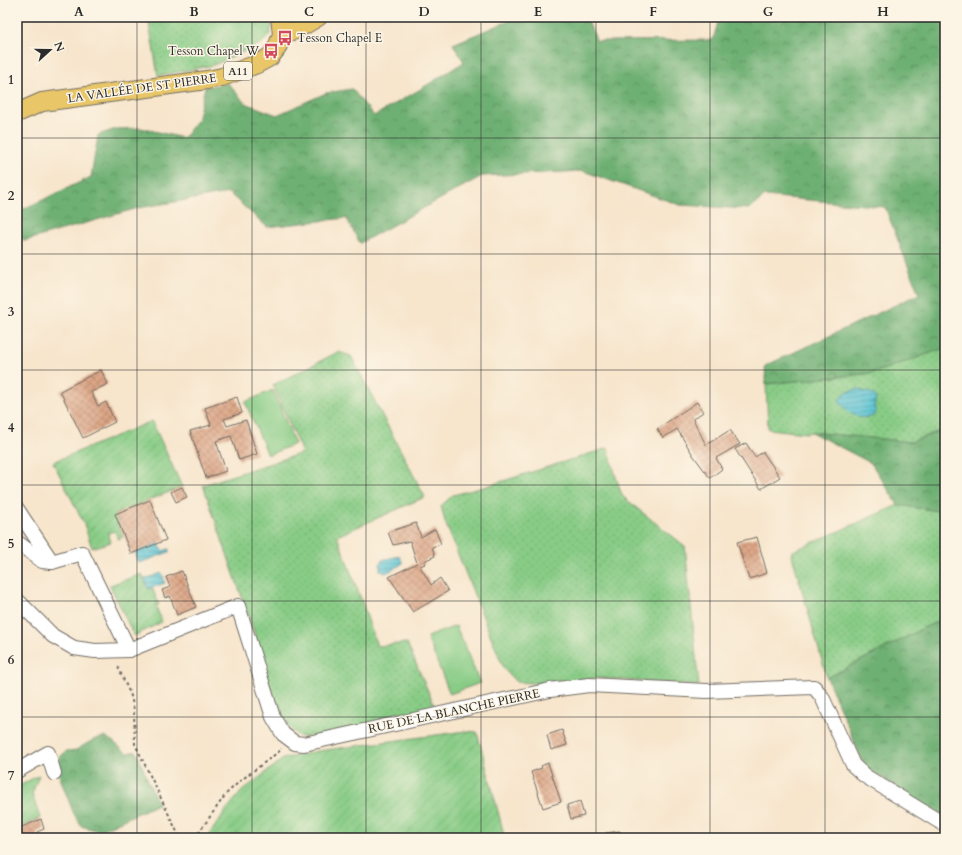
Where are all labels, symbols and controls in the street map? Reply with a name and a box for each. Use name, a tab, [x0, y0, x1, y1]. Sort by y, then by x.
text: A	[74, 3, 84, 21]
text: B	[189, 3, 199, 21]
text: C	[304, 3, 314, 21]
text: D	[418, 3, 430, 21]
text: E	[534, 3, 542, 21]
text: F	[649, 3, 657, 21]
text: G	[763, 3, 774, 21]
text: H	[877, 3, 889, 21]
bus stop icon: Tesson Chapel E	[276, 29, 294, 47]
north arrow	[30, 30, 70, 70]
place label: Tesson Chapel E	[297, 30, 382, 46]
text: N	[50, 39, 68, 54]
bus stop icon: Tesson Chapel W	[262, 42, 280, 60]
place label: Tesson Chapel W	[168, 43, 260, 59]
road number: A11	[224, 62, 252, 80]
street label: LA VALLÉE DE ST PIERRE	[66, 69, 217, 106]
text: 1	[8, 71, 14, 89]
text: 2	[8, 187, 15, 205]
text: 3	[8, 303, 15, 321]
text: 4	[8, 419, 15, 437]
text: 5	[8, 535, 14, 553]
text: 6	[8, 651, 15, 669]
street label: RUE DE LA BLANCHE PIERRE	[367, 685, 541, 737]
text: 7	[8, 767, 15, 785]

